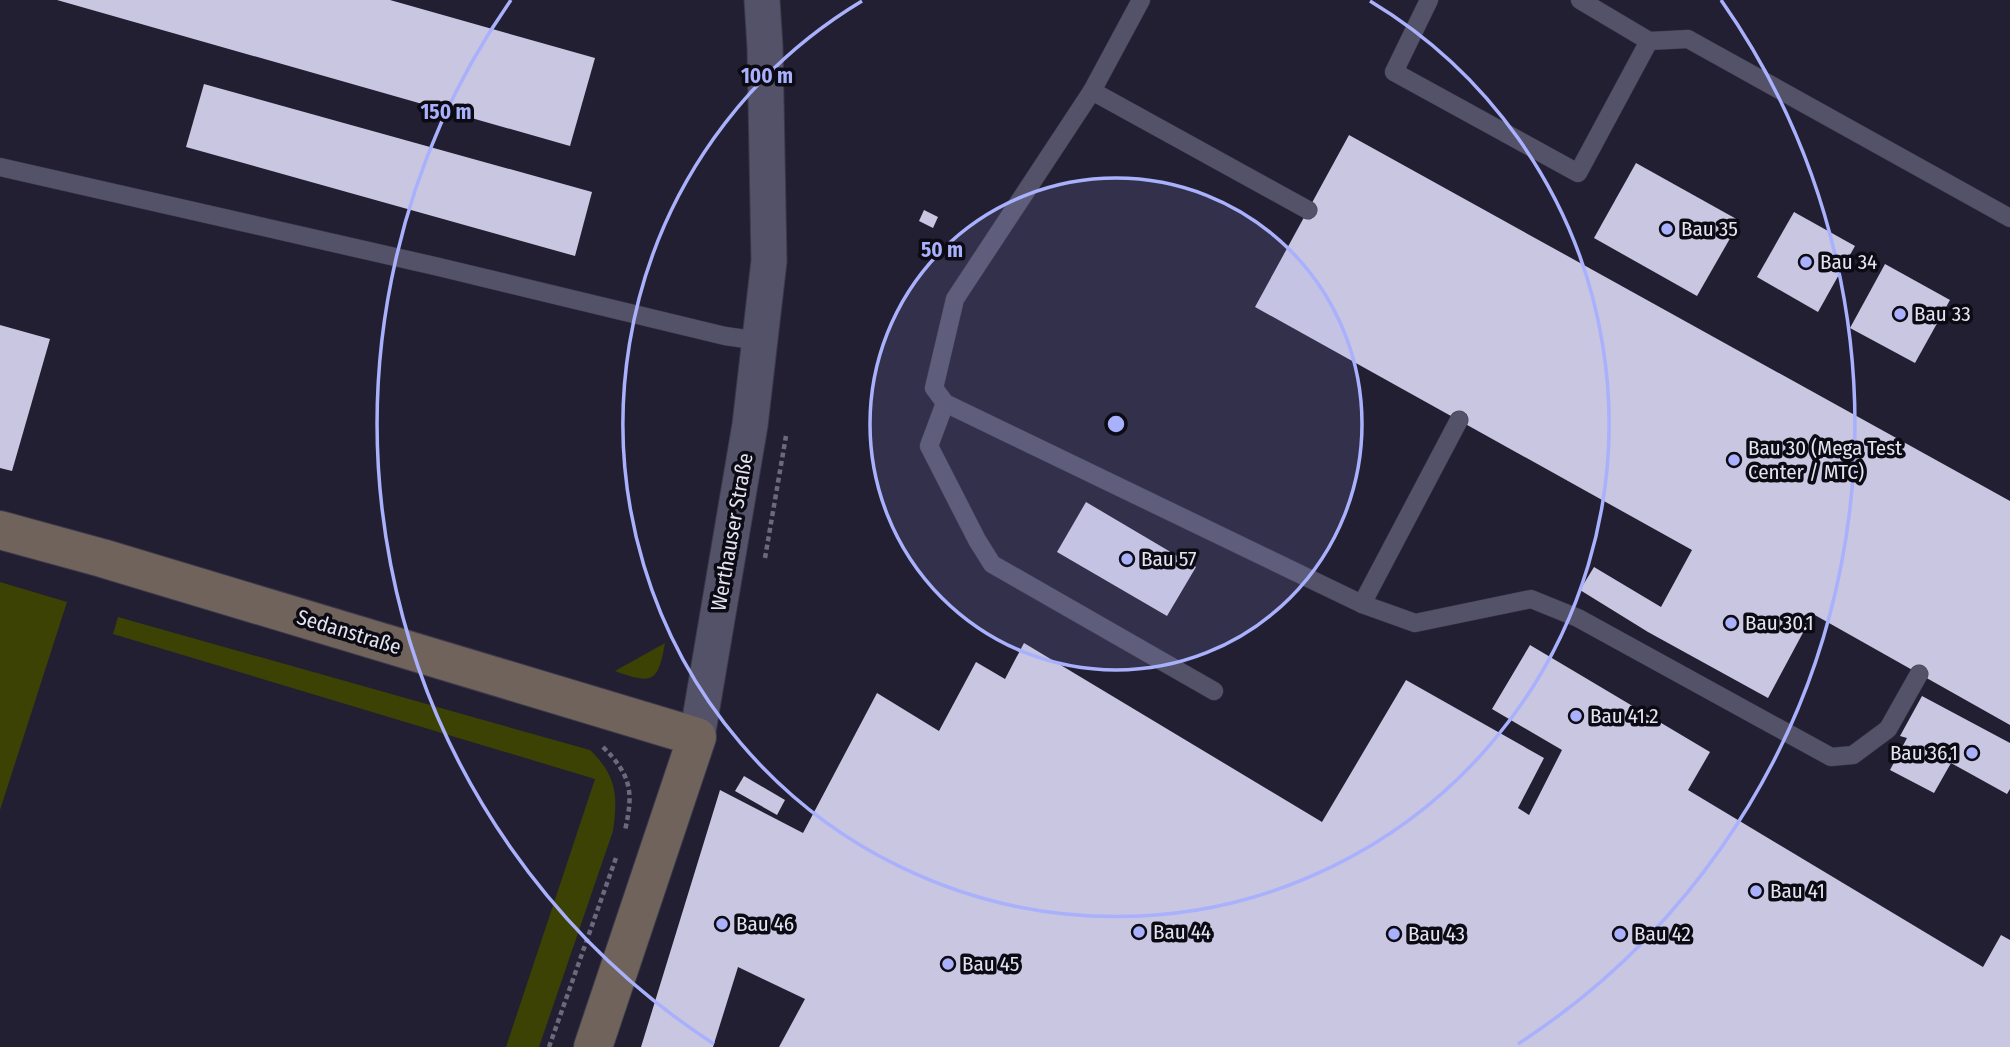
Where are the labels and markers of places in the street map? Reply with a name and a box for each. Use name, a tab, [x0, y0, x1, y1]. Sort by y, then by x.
place label: Bau 35	[1681, 216, 1738, 242]
marker: Bau 35	[1659, 221, 1675, 237]
place label: Bau 34	[1820, 249, 1877, 275]
marker: Bau 34	[1798, 254, 1814, 270]
place label: Bau 33	[1914, 301, 1971, 327]
marker: Bau 33	[1892, 306, 1908, 322]
centre of rings	[1104, 412, 1128, 436]
place label: Bau 30 (Mega Test Center / MTC)	[1748, 435, 1902, 485]
marker: Bau 30 (Mega Test Center / MTC)	[1726, 452, 1742, 468]
place label: Bau 57	[1141, 546, 1196, 572]
marker: Bau 57	[1119, 551, 1135, 567]
place label: Bau 30.1	[1745, 610, 1814, 636]
marker: Bau 30.1	[1723, 615, 1739, 631]
place label: Bau 41.2	[1590, 703, 1659, 729]
marker: Bau 41.2	[1568, 708, 1584, 724]
place label: Bau 36.1	[1890, 740, 1958, 766]
marker: Bau 36.1	[1964, 745, 1980, 761]
place label: Bau 41	[1770, 878, 1825, 904]
marker: Bau 41	[1748, 883, 1764, 899]
place label: Bau 46	[736, 911, 794, 937]
marker: Bau 46	[714, 916, 730, 932]
place label: Bau 44	[1153, 919, 1211, 945]
place label: Bau 43	[1408, 921, 1465, 947]
place label: Bau 42	[1634, 921, 1691, 947]
marker: Bau 44	[1131, 924, 1147, 940]
marker: Bau 43	[1386, 926, 1402, 942]
marker: Bau 42	[1612, 926, 1628, 942]
place label: Bau 45	[962, 951, 1019, 977]
marker: Bau 45	[940, 956, 956, 972]

